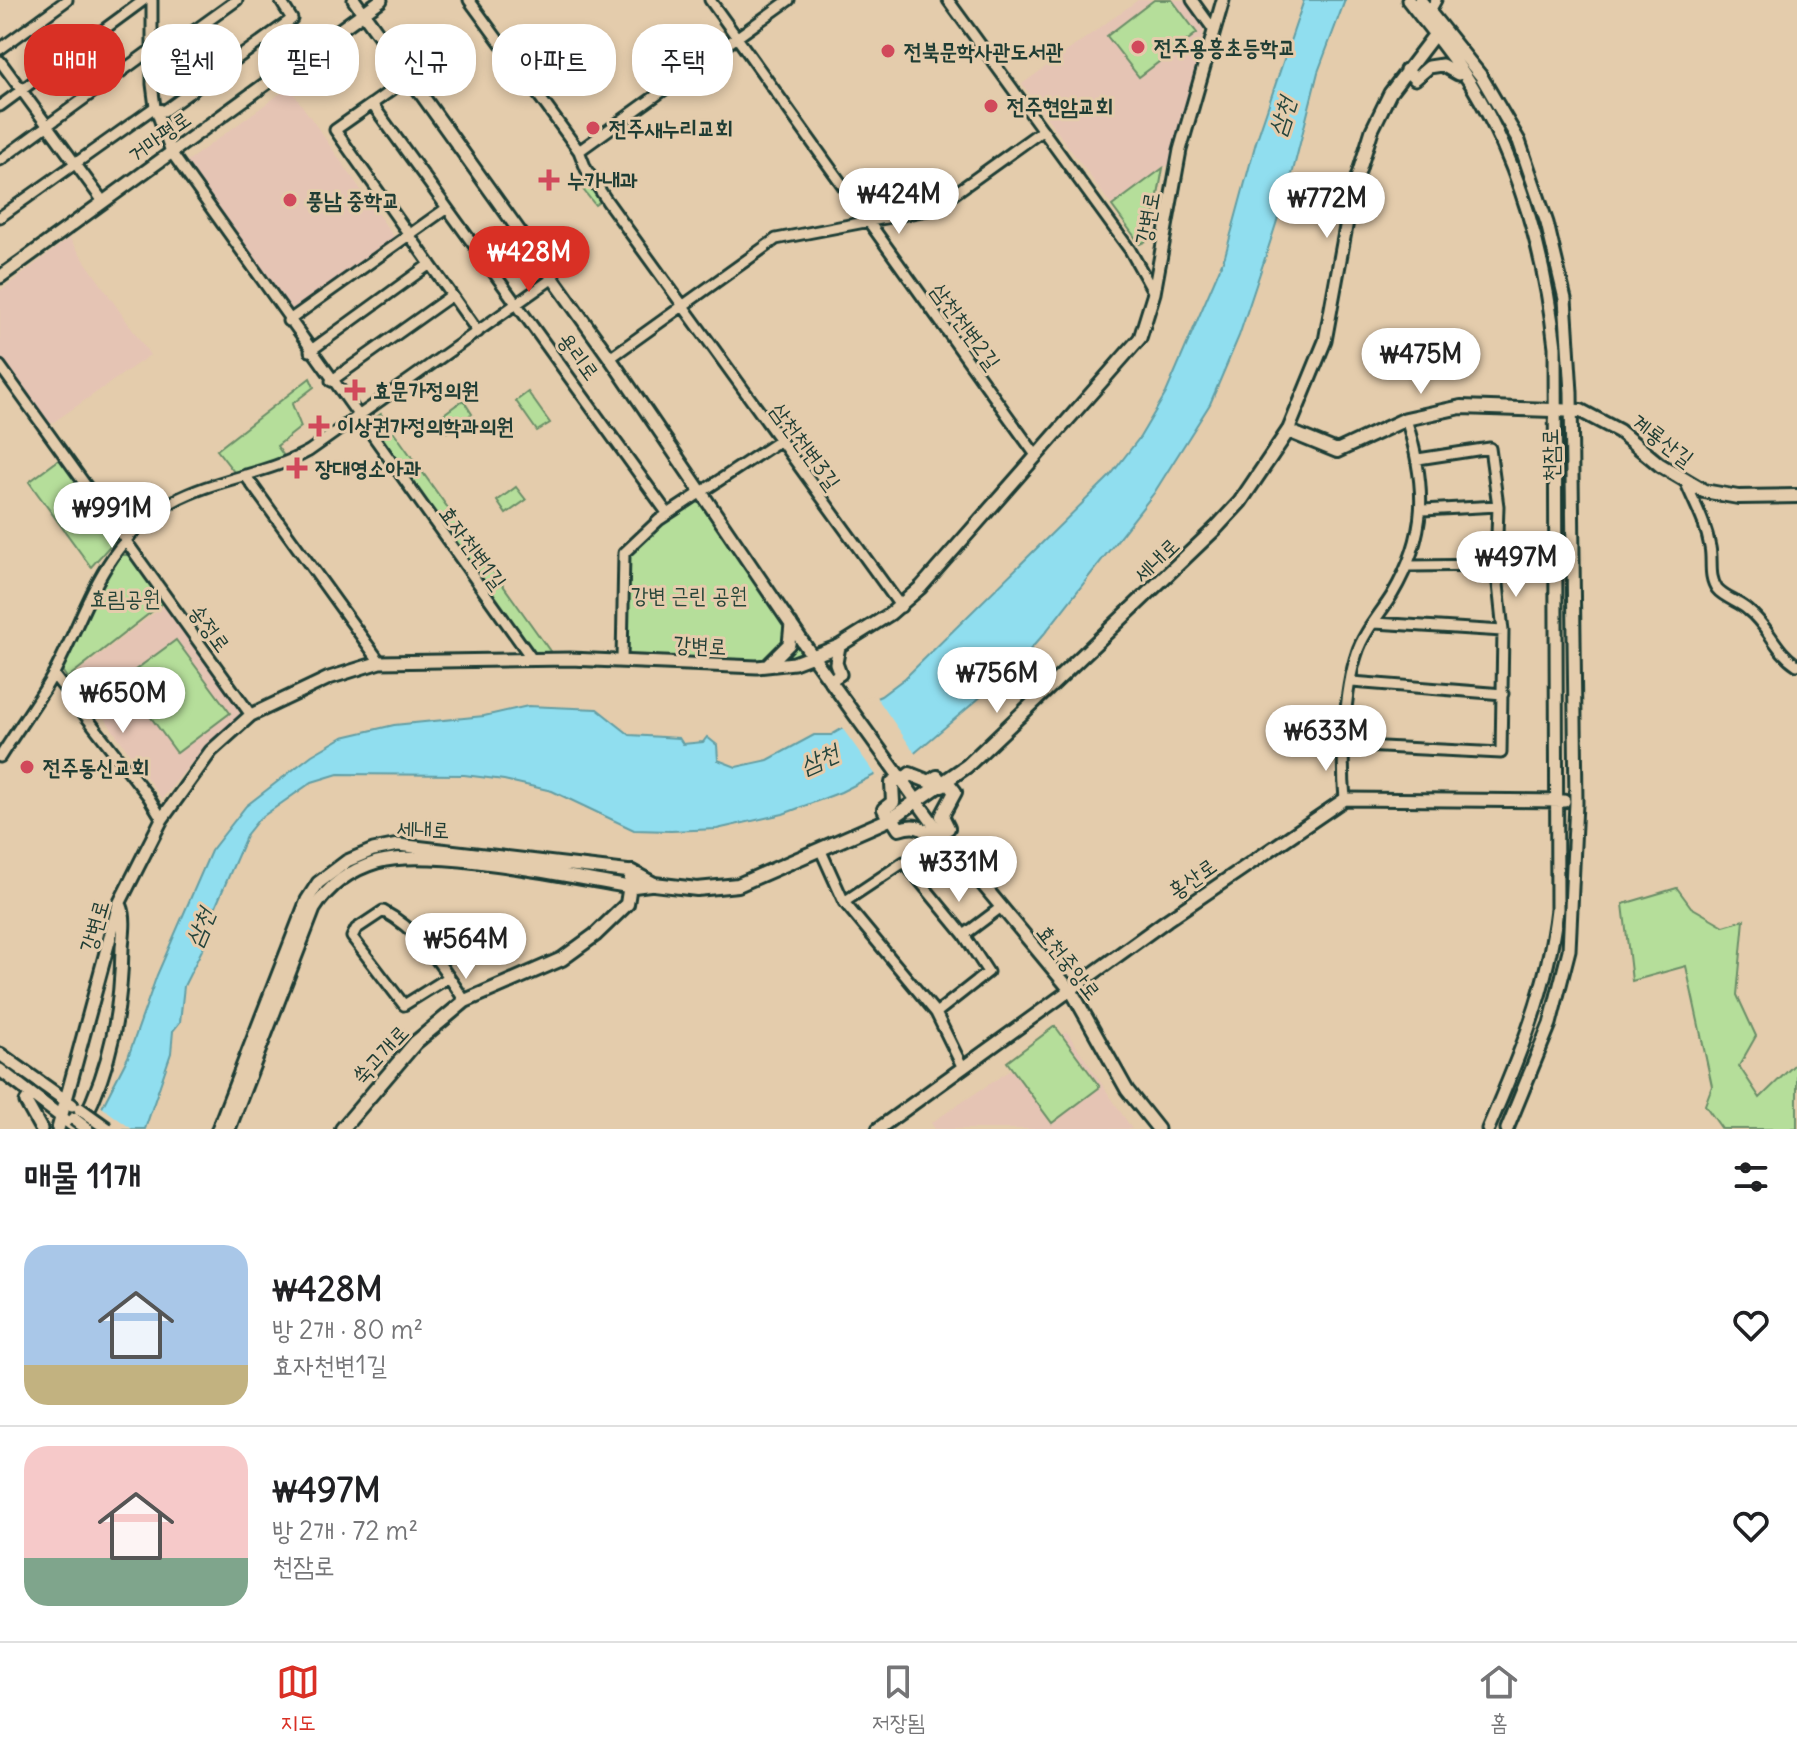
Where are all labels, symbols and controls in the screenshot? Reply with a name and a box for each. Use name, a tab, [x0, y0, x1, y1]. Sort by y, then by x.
chip: 매매	[24, 24, 125, 96]
chip: 월세	[141, 24, 242, 96]
chip: 필터	[258, 24, 359, 96]
chip: 신규	[375, 24, 476, 96]
chip: 아파트	[492, 24, 616, 96]
chip: 주택	[632, 24, 733, 96]
place label: 전주용흥초등학교	[1154, 33, 1296, 61]
place label: 전북문학사관도서관	[904, 37, 1064, 65]
marker: 전주용흥초등학교	[1129, 38, 1147, 56]
marker: 전북문학사관도서관	[879, 42, 897, 60]
water label: 삼천	[1261, 90, 1302, 139]
place label: 전주현암교회	[1007, 92, 1113, 120]
marker: 전주현암교회	[982, 97, 1000, 115]
street label: 거마평로	[122, 104, 196, 168]
place label: 전주새누리교회	[609, 114, 733, 142]
marker: 전주새누리교회	[584, 119, 602, 137]
place label: 누가내과	[567, 166, 638, 194]
pin: ₩424M	[843, 168, 955, 236]
marker: 누가내과	[538, 169, 560, 191]
pin: ₩772M	[1271, 172, 1383, 240]
text: ₩424M	[857, 177, 941, 210]
text: ₩772M	[1287, 181, 1367, 214]
place label: 풍남 중학교	[306, 186, 400, 214]
street label: 강변로	[1129, 189, 1165, 247]
marker: 풍남 중학교	[281, 191, 299, 209]
pin: ₩428M	[473, 226, 585, 294]
text: ₩428M	[487, 235, 571, 268]
street label: 삼천천변2길	[925, 277, 1007, 375]
street label: 용리로	[552, 326, 606, 386]
pin: ₩475M	[1365, 328, 1477, 396]
text: ₩475M	[1380, 337, 1462, 370]
place label: 효문가정의원	[373, 376, 479, 404]
marker: 효문가정의원	[344, 379, 366, 401]
street label: 삼천천변3길	[765, 397, 847, 495]
street label: 계룡산길	[1626, 408, 1700, 473]
place label: 이상권가정의학과의원	[337, 412, 514, 440]
marker: 이상권가정의학과의원	[308, 415, 330, 437]
street label: 천잠로	[1536, 428, 1564, 482]
place label: 장대영소아과	[315, 454, 422, 482]
marker: 장대영소아과	[286, 457, 308, 479]
pin: ₩991M	[56, 482, 168, 550]
text: ₩991M	[72, 491, 152, 524]
street label: 효자천변1길	[433, 499, 513, 595]
street label: 세내로	[1127, 531, 1185, 589]
pin: ₩497M	[1460, 531, 1572, 599]
text: ₩497M	[1474, 540, 1558, 573]
park label: 강변 근린 공원	[631, 581, 747, 609]
park label: 효림공원	[90, 584, 160, 612]
street label: 송정로	[183, 598, 237, 658]
street label: 강변로	[673, 630, 727, 660]
pin: ₩756M	[941, 647, 1053, 715]
text: ₩756M	[955, 656, 1039, 689]
pin: ₩650M	[67, 667, 179, 735]
text: ₩650M	[79, 676, 167, 709]
pin: ₩633M	[1270, 705, 1382, 773]
text: ₩633M	[1284, 714, 1369, 747]
water label: 삼천	[795, 735, 845, 780]
place label: 전주동신교회	[43, 753, 149, 781]
marker: 전주동신교회	[18, 758, 36, 776]
street label: 세내로	[396, 814, 450, 844]
pin: ₩331M	[903, 836, 1015, 904]
text: ₩331M	[919, 845, 999, 878]
street label: 홍산로	[1162, 851, 1222, 905]
street label: 강변로	[73, 897, 115, 955]
water label: 삼천	[178, 901, 221, 951]
pin: ₩564M	[410, 913, 522, 981]
street label: 효천중앙로	[1031, 919, 1107, 1005]
text: ₩564M	[423, 922, 509, 955]
street label: 쑥고개로	[346, 1019, 414, 1089]
text: 매물 11개	[24, 1154, 141, 1197]
icon: filters	[1729, 1155, 1773, 1199]
text: ₩428M	[272, 1267, 383, 1310]
icon: home	[88, 1277, 184, 1373]
icon: heart	[1729, 1303, 1773, 1347]
text: 방 2개 · 80 m²	[272, 1313, 423, 1346]
text: 효자천변1길	[272, 1348, 387, 1381]
text: ₩497M	[272, 1468, 381, 1511]
icon: home	[88, 1478, 184, 1574]
icon: heart	[1729, 1504, 1773, 1548]
text: 방 2개 · 72 m²	[272, 1514, 418, 1547]
text: 천잠로	[272, 1549, 335, 1582]
tab: 지도	[276, 1660, 320, 1737]
tab: 저장됨	[872, 1660, 925, 1737]
tab: 홈	[1477, 1660, 1521, 1737]

